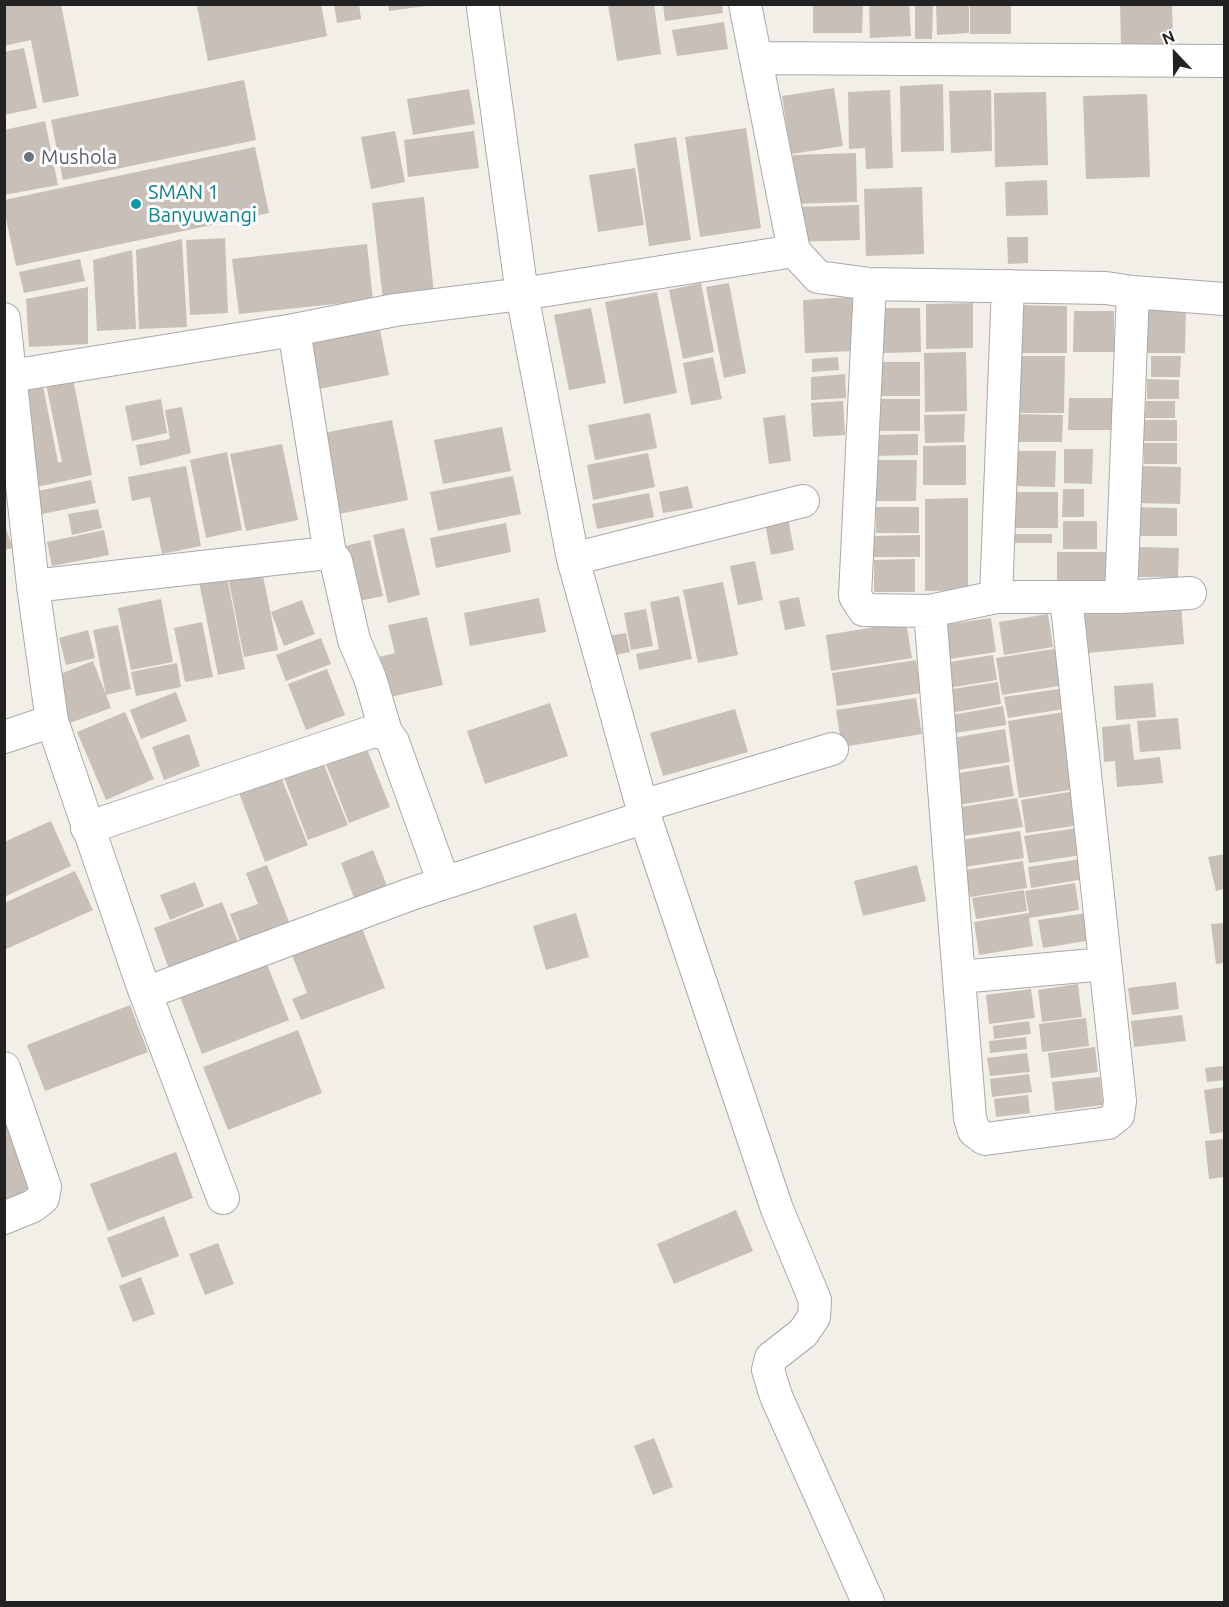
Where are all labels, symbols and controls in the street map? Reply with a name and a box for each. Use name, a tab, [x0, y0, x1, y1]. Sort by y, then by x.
north arrow	[1145, 24, 1205, 84]
text: N	[1159, 27, 1177, 48]
place label: Mushola	[41, 145, 117, 169]
marker: Mushola	[22, 150, 36, 164]
place label: SMAN 1 Banyuwangi	[148, 180, 257, 227]
marker: SMAN 1 Banyuwangi	[129, 197, 143, 211]

